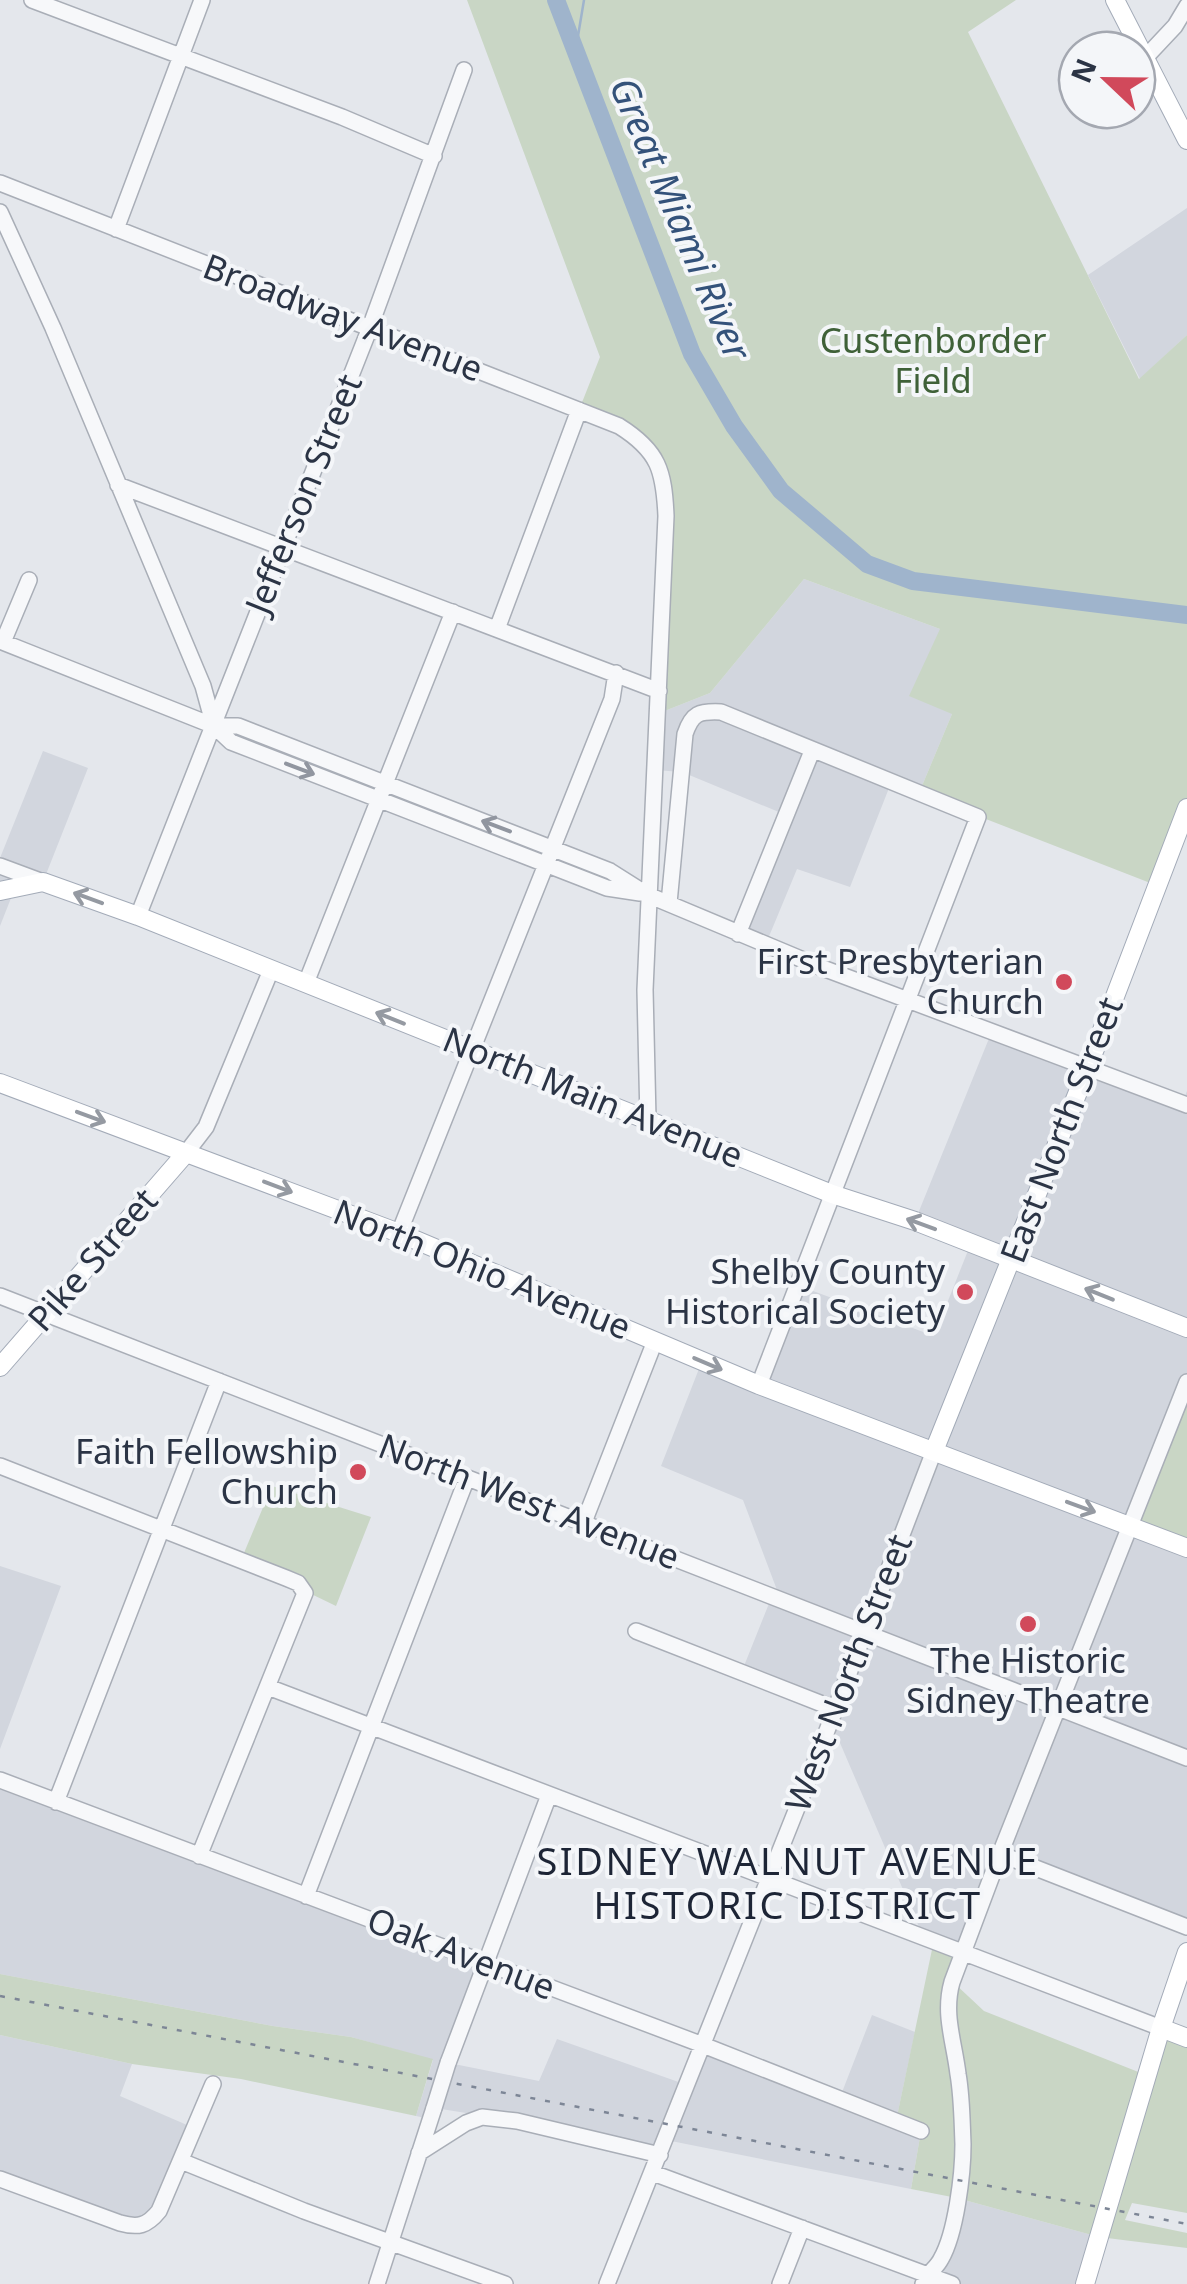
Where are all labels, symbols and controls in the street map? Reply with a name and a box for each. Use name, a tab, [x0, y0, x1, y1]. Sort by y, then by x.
north arrow	[1057, 30, 1157, 130]
text: N	[1061, 53, 1105, 88]
water label: Great Miami River	[599, 69, 766, 369]
street label: Broadway Avenue	[197, 242, 490, 392]
park label: Custenborder Field	[820, 316, 1046, 403]
street label: Jefferson Street	[232, 367, 372, 623]
one-way arrow	[284, 761, 315, 779]
one-way arrow	[481, 816, 512, 834]
one-way arrow	[73, 888, 104, 906]
place label: First Presbyterian Church	[757, 937, 1044, 1024]
marker: First Presbyterian Church	[1053, 971, 1075, 993]
street label: East North Street	[988, 990, 1133, 1269]
one-way arrow	[375, 1007, 406, 1025]
street label: North Main Avenue	[437, 1015, 751, 1178]
one-way arrow	[75, 1109, 106, 1127]
street label: Pike Street	[17, 1177, 167, 1341]
one-way arrow	[261, 1179, 292, 1197]
street label: North Ohio Avenue	[327, 1187, 638, 1350]
one-way arrow	[906, 1214, 937, 1232]
place label: Shelby County Historical Society	[665, 1247, 945, 1334]
marker: Shelby County Historical Society	[954, 1281, 976, 1303]
one-way arrow	[1085, 1283, 1115, 1301]
one-way arrow	[692, 1356, 723, 1374]
street label: North West Avenue	[372, 1422, 687, 1580]
place label: Faith Fellowship Church	[75, 1427, 338, 1514]
marker: Faith Fellowship Church	[347, 1461, 369, 1483]
one-way arrow	[1064, 1499, 1095, 1517]
street label: West North Street	[773, 1527, 922, 1818]
marker: The Historic Sidney Theatre	[1017, 1613, 1039, 1635]
place label: The Historic Sidney Theatre	[906, 1636, 1150, 1723]
district label: SIDNEY WALNUT AVENUE HISTORIC DISTRICT	[536, 1834, 1040, 1930]
street label: Oak Avenue	[361, 1895, 562, 2010]

